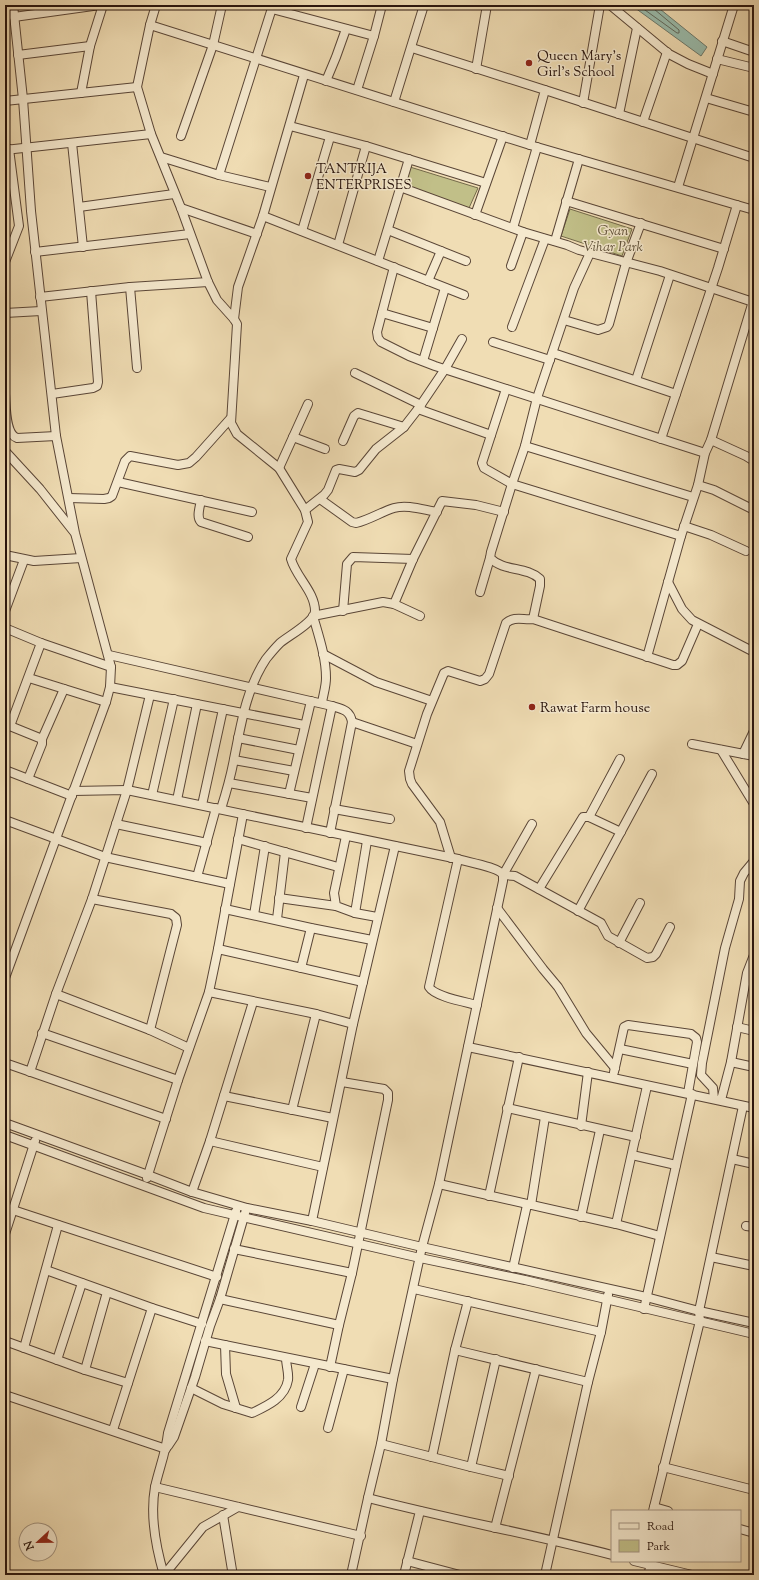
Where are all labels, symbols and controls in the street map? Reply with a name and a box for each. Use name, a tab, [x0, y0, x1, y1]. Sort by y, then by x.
place label: Queen Mary's Girl's School	[537, 47, 621, 83]
marker: Queen Mary's Girl's School	[524, 58, 534, 68]
place label: TANTRIJA ENTERPRISES	[316, 160, 412, 196]
marker: TANTRIJA ENTERPRISES	[303, 171, 313, 181]
park label: Gyan Vihar Park	[583, 222, 643, 258]
place label: Rawat Farm house	[540, 699, 650, 719]
marker: Rawat Farm house	[527, 702, 537, 712]
legend	[611, 1510, 741, 1562]
text: Road	[647, 1518, 674, 1536]
north arrow	[18, 1522, 58, 1562]
text: N	[21, 1538, 39, 1553]
text: Park	[647, 1538, 670, 1556]

